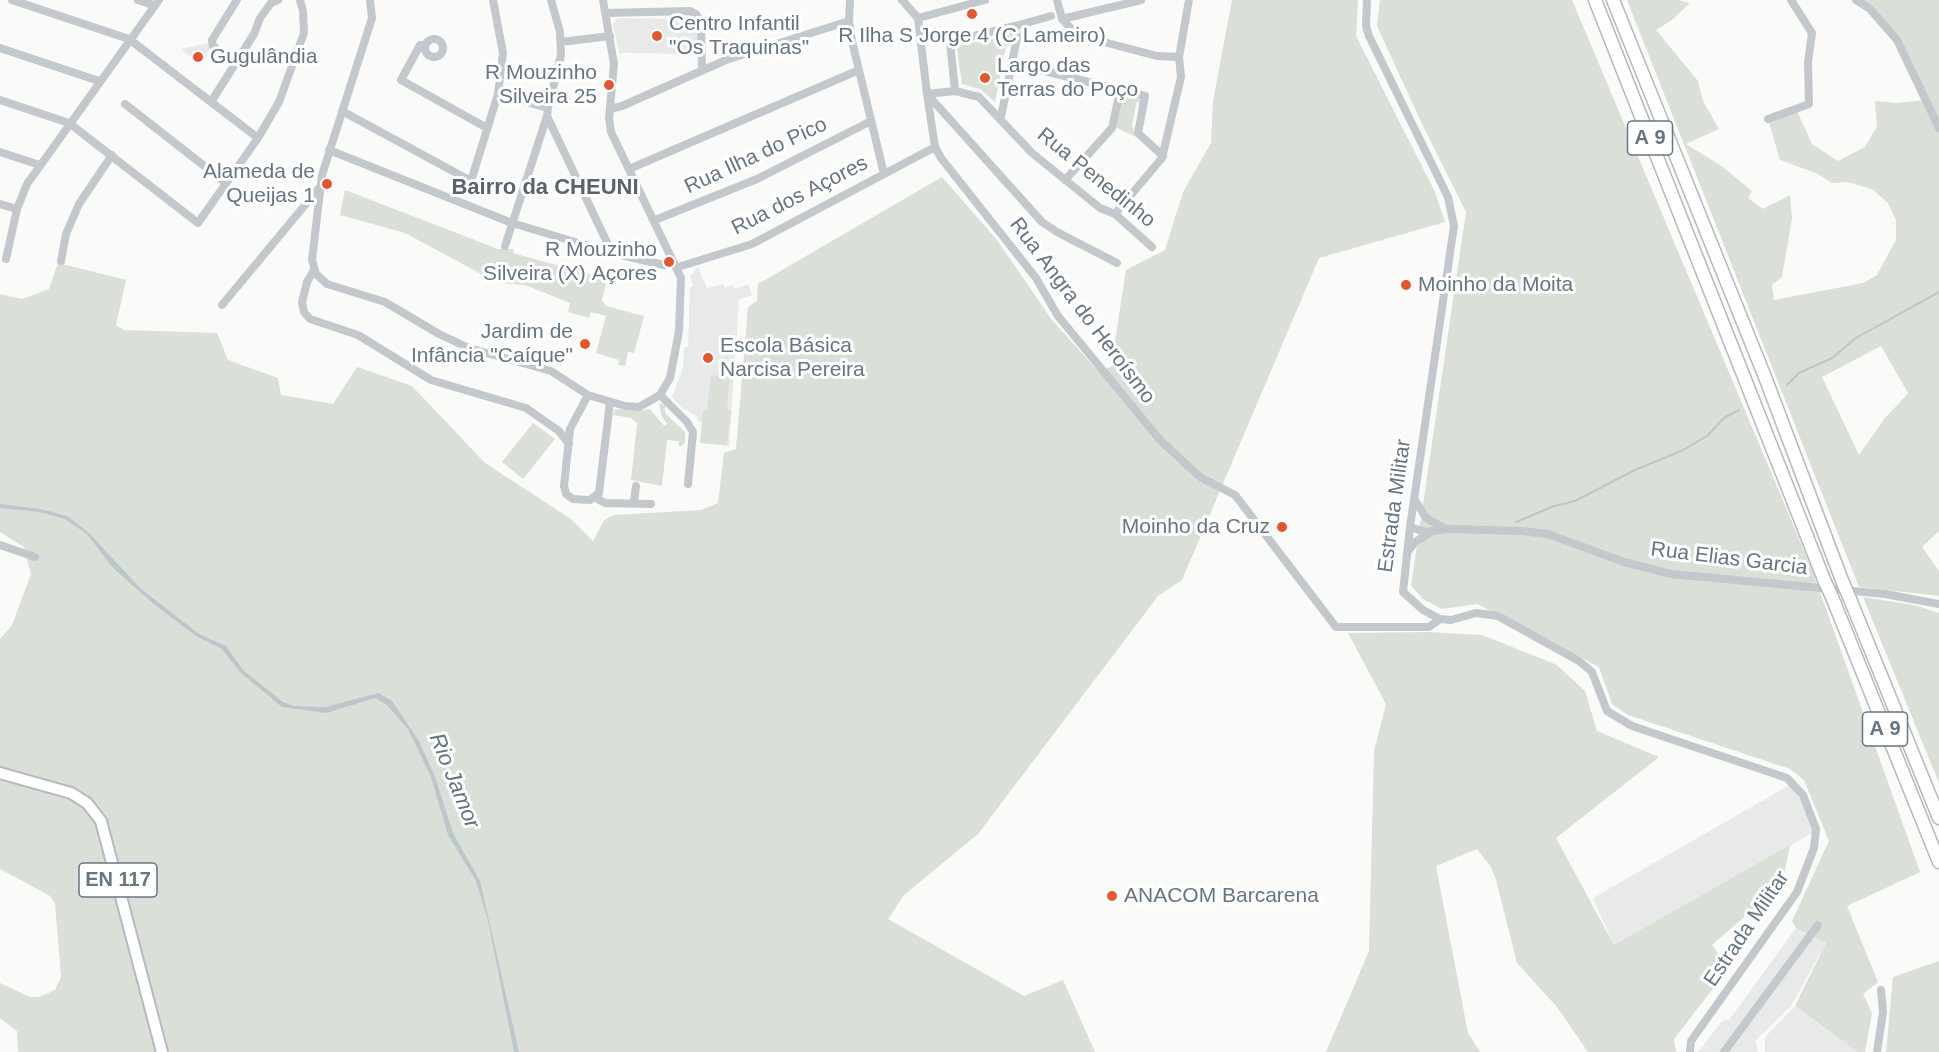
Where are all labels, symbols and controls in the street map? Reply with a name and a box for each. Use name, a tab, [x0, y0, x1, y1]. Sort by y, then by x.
marker: R Ilha S Jorge 4 (C Lameiro)	[965, 7, 979, 21]
place label: Centro Infantil "Os Traquinas"	[669, 11, 809, 61]
place label: R Ilha S Jorge 4 (C Lameiro)	[838, 23, 1106, 49]
marker: Centro Infantil "Os Traquinas"	[650, 29, 664, 43]
place label: Gugulândia	[210, 44, 317, 70]
marker: Gugulândia	[191, 50, 205, 64]
place label: Largo das Terras do Poço	[997, 53, 1138, 103]
place label: R Mouzinho Silveira 25	[485, 60, 597, 110]
marker: Largo das Terras do Poço	[978, 71, 992, 85]
marker: R Mouzinho Silveira 25	[602, 78, 616, 92]
street label: Rua Ilha do Pico	[681, 112, 831, 200]
road number: A 9	[1628, 121, 1672, 155]
street label: Rua Penedinho	[1032, 123, 1160, 233]
street label: Rua dos Açores	[728, 151, 872, 241]
place label: Alameda de Queijas 1	[203, 159, 315, 209]
district label: Bairro da CHEUNI	[451, 175, 639, 201]
marker: Alameda de Queijas 1	[320, 177, 334, 191]
street label: Rua Angra do Heroísmo	[1004, 213, 1160, 409]
place label: R Mouzinho Silveira (X) Açores	[483, 237, 657, 287]
marker: R Mouzinho Silveira (X) Açores	[662, 255, 676, 269]
place label: Moinho da Moita	[1418, 272, 1573, 298]
marker: Moinho da Moita	[1399, 278, 1413, 292]
place label: Jardim de Infância "Caíque"	[411, 319, 573, 369]
place label: Escola Básica Narcisa Pereira	[720, 333, 865, 383]
marker: Jardim de Infância "Caíque"	[578, 337, 592, 351]
marker: Escola Básica Narcisa Pereira	[701, 351, 715, 365]
street label: Estrada Militar	[1373, 438, 1417, 574]
place label: Moinho da Cruz	[1122, 514, 1270, 540]
marker: Moinho da Cruz	[1275, 520, 1289, 534]
street label: Rua Elias Garcia	[1649, 537, 1809, 581]
road number: A 9	[1862, 712, 1908, 746]
water label: Rio Jamor	[423, 730, 485, 832]
road number: EN 117	[79, 863, 157, 897]
street label: Estrada Militar	[1699, 866, 1795, 992]
place label: ANACOM Barcarena	[1124, 883, 1319, 909]
marker: ANACOM Barcarena	[1105, 889, 1119, 903]

